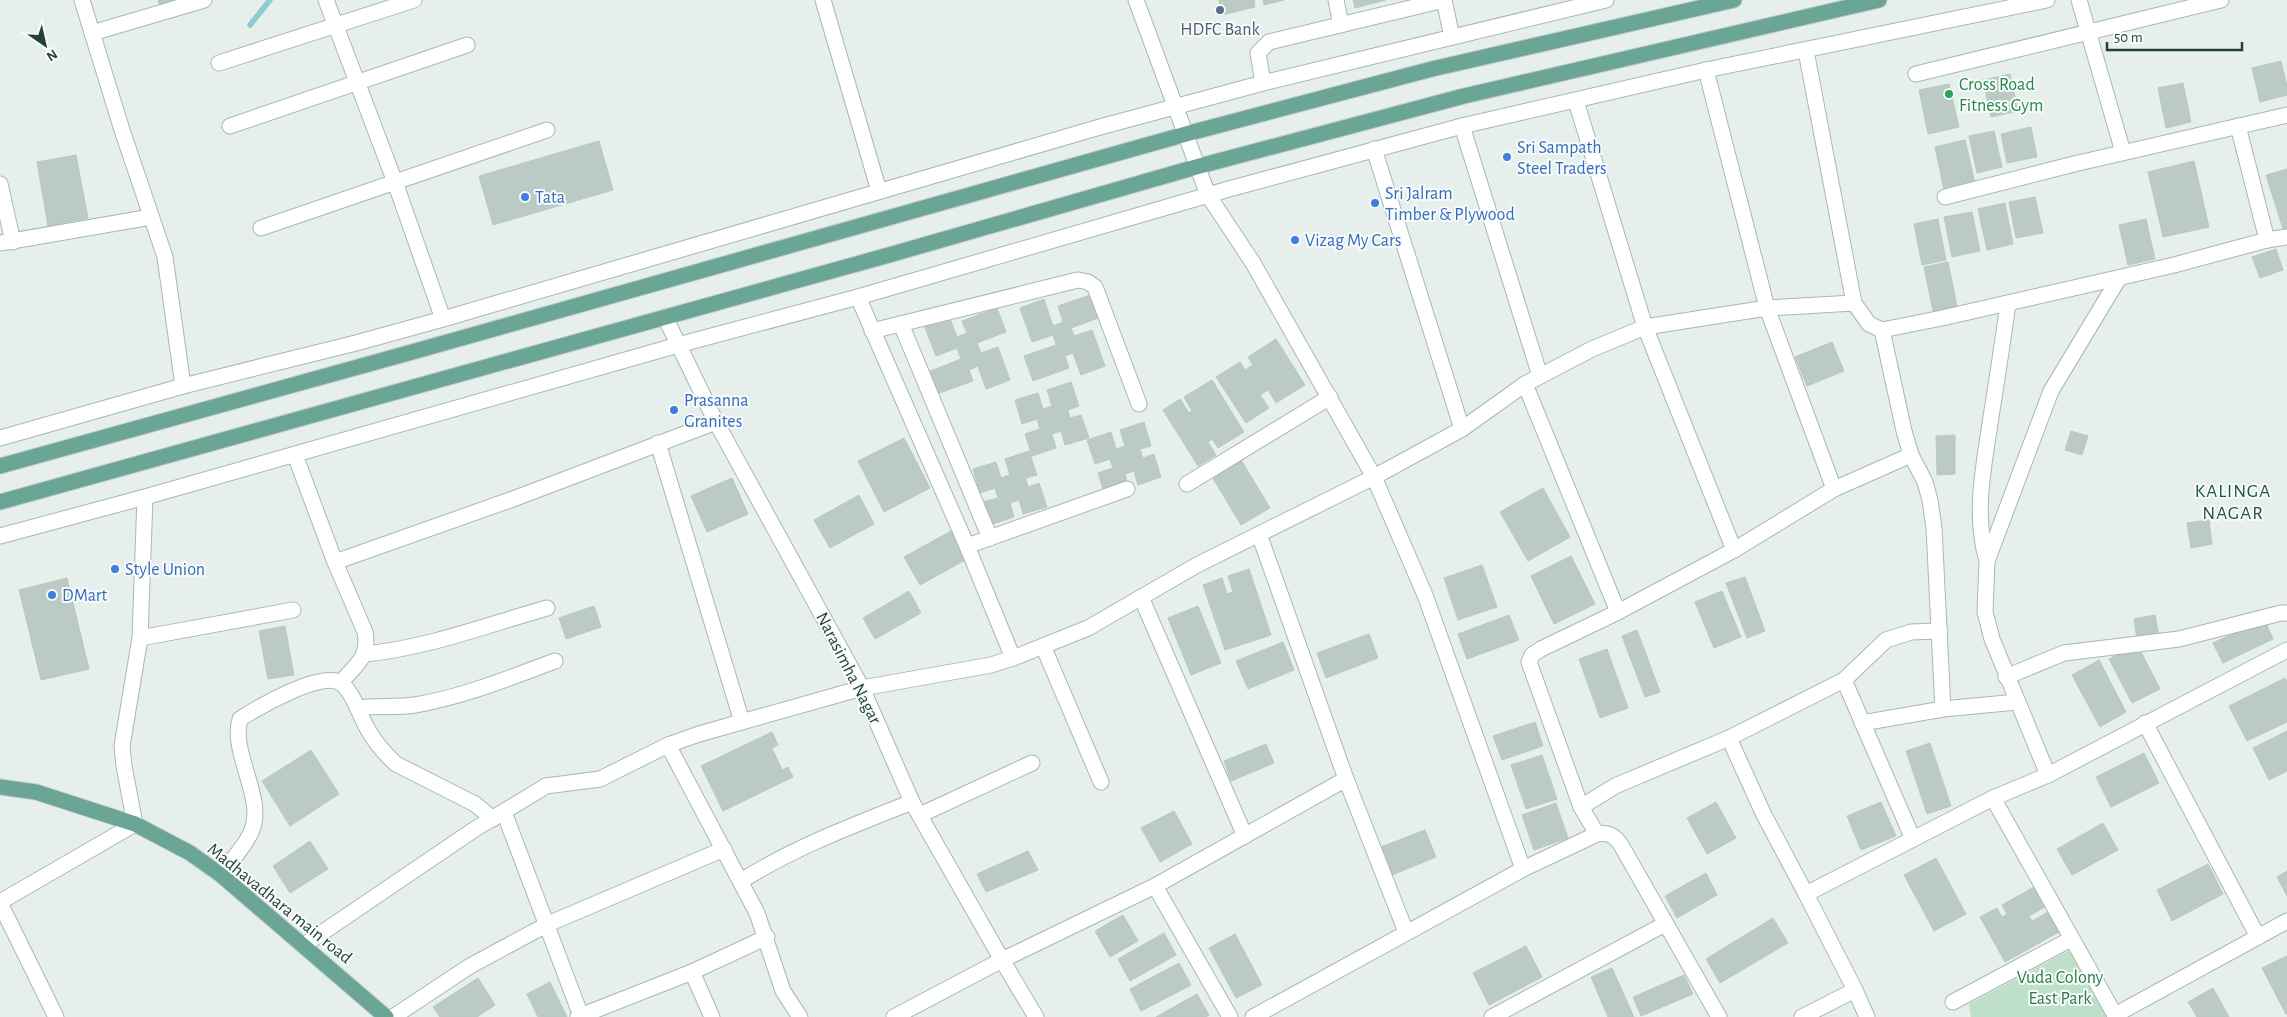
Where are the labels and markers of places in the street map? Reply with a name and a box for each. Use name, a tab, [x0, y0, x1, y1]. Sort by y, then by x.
marker: HDFC Bank	[1214, 4, 1226, 16]
place label: HDFC Bank	[1180, 21, 1260, 39]
place label: Cross Road Fitness Gym	[1959, 76, 2043, 115]
marker: Cross Road Fitness Gym	[1943, 88, 1955, 100]
place label: Sri Sampath Steel Traders	[1517, 139, 1607, 178]
marker: Sri Sampath Steel Traders	[1501, 151, 1513, 163]
place label: Sri Jalram Timber & Plywood	[1385, 185, 1515, 224]
place label: Tata	[535, 189, 565, 207]
marker: Tata	[519, 191, 531, 203]
marker: Sri Jalram Timber & Plywood	[1369, 197, 1381, 209]
place label: Vizag My Cars	[1305, 232, 1401, 250]
marker: Vizag My Cars	[1289, 234, 1301, 246]
place label: Prasanna Granites	[684, 392, 749, 431]
marker: Prasanna Granites	[668, 404, 680, 416]
place label: Style Union	[125, 561, 205, 579]
marker: Style Union	[109, 563, 121, 575]
place label: DMart	[62, 587, 108, 605]
marker: DMart	[46, 589, 58, 601]

